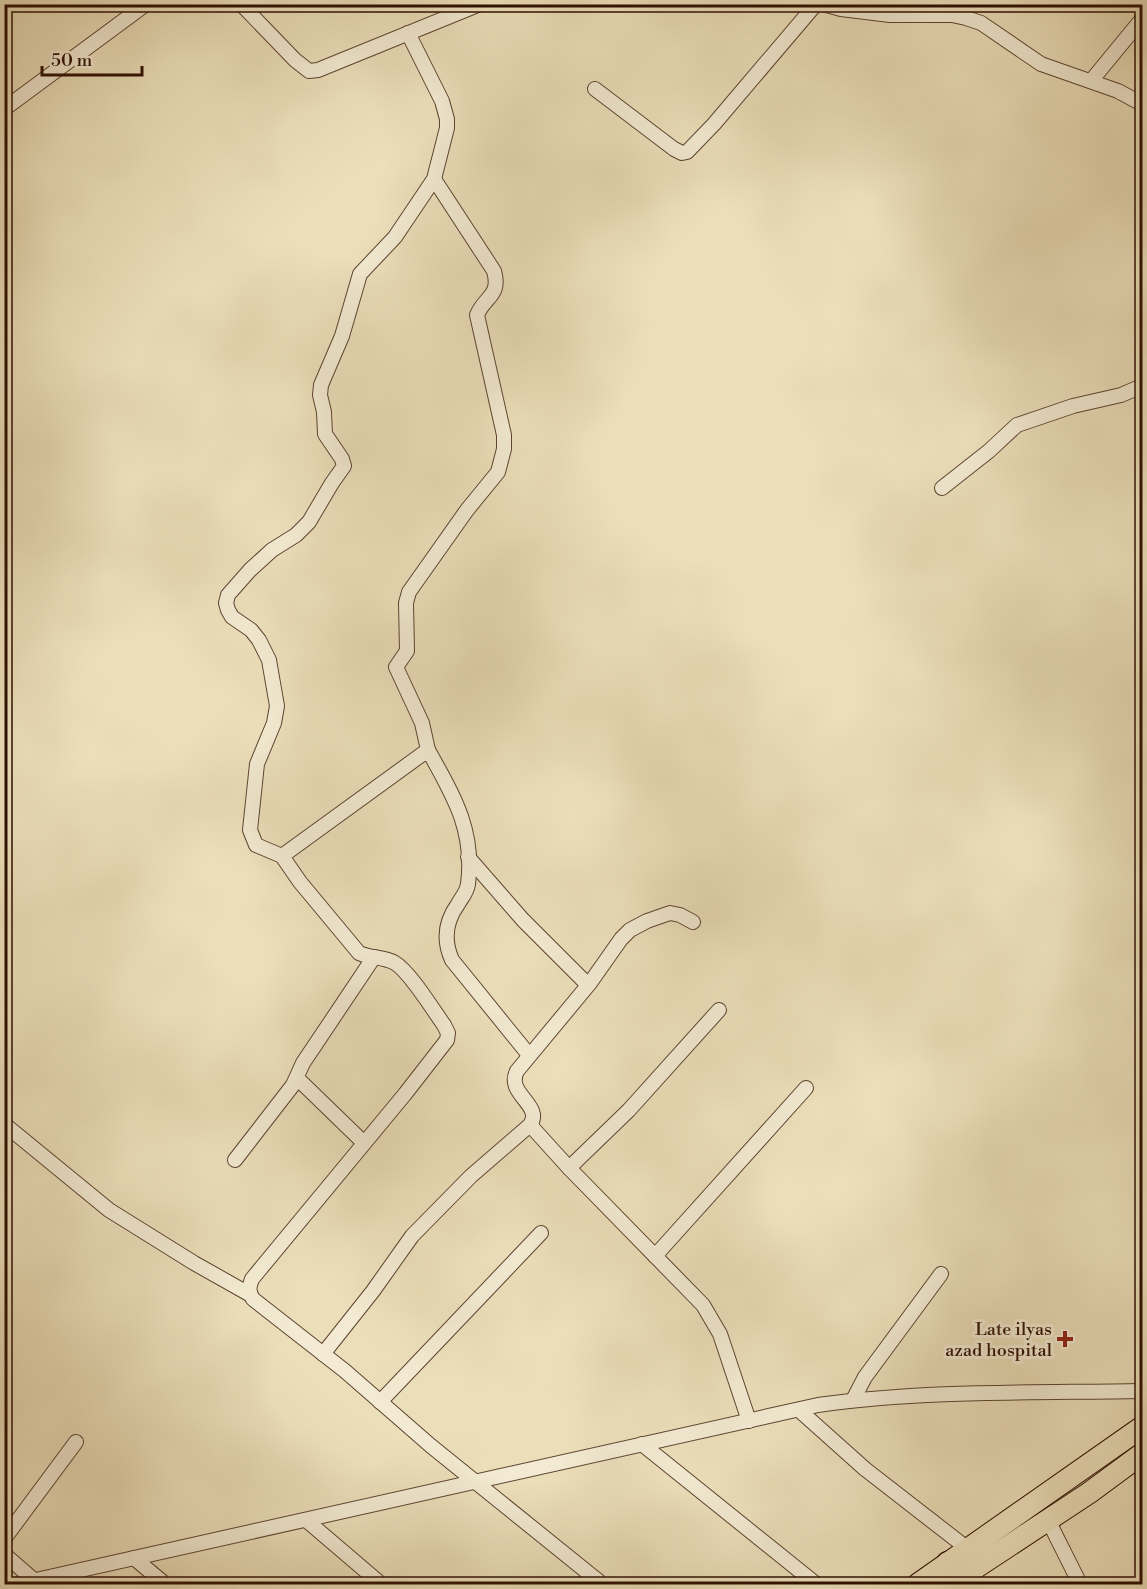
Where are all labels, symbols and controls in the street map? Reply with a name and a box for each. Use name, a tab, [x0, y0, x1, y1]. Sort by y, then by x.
scale bar	[42, 39, 142, 77]
text: 50 m	[51, 49, 93, 72]
place label: Late ilyas azad hospital	[945, 1318, 1053, 1362]
marker: Late ilyas azad hospital	[1056, 1330, 1074, 1348]

